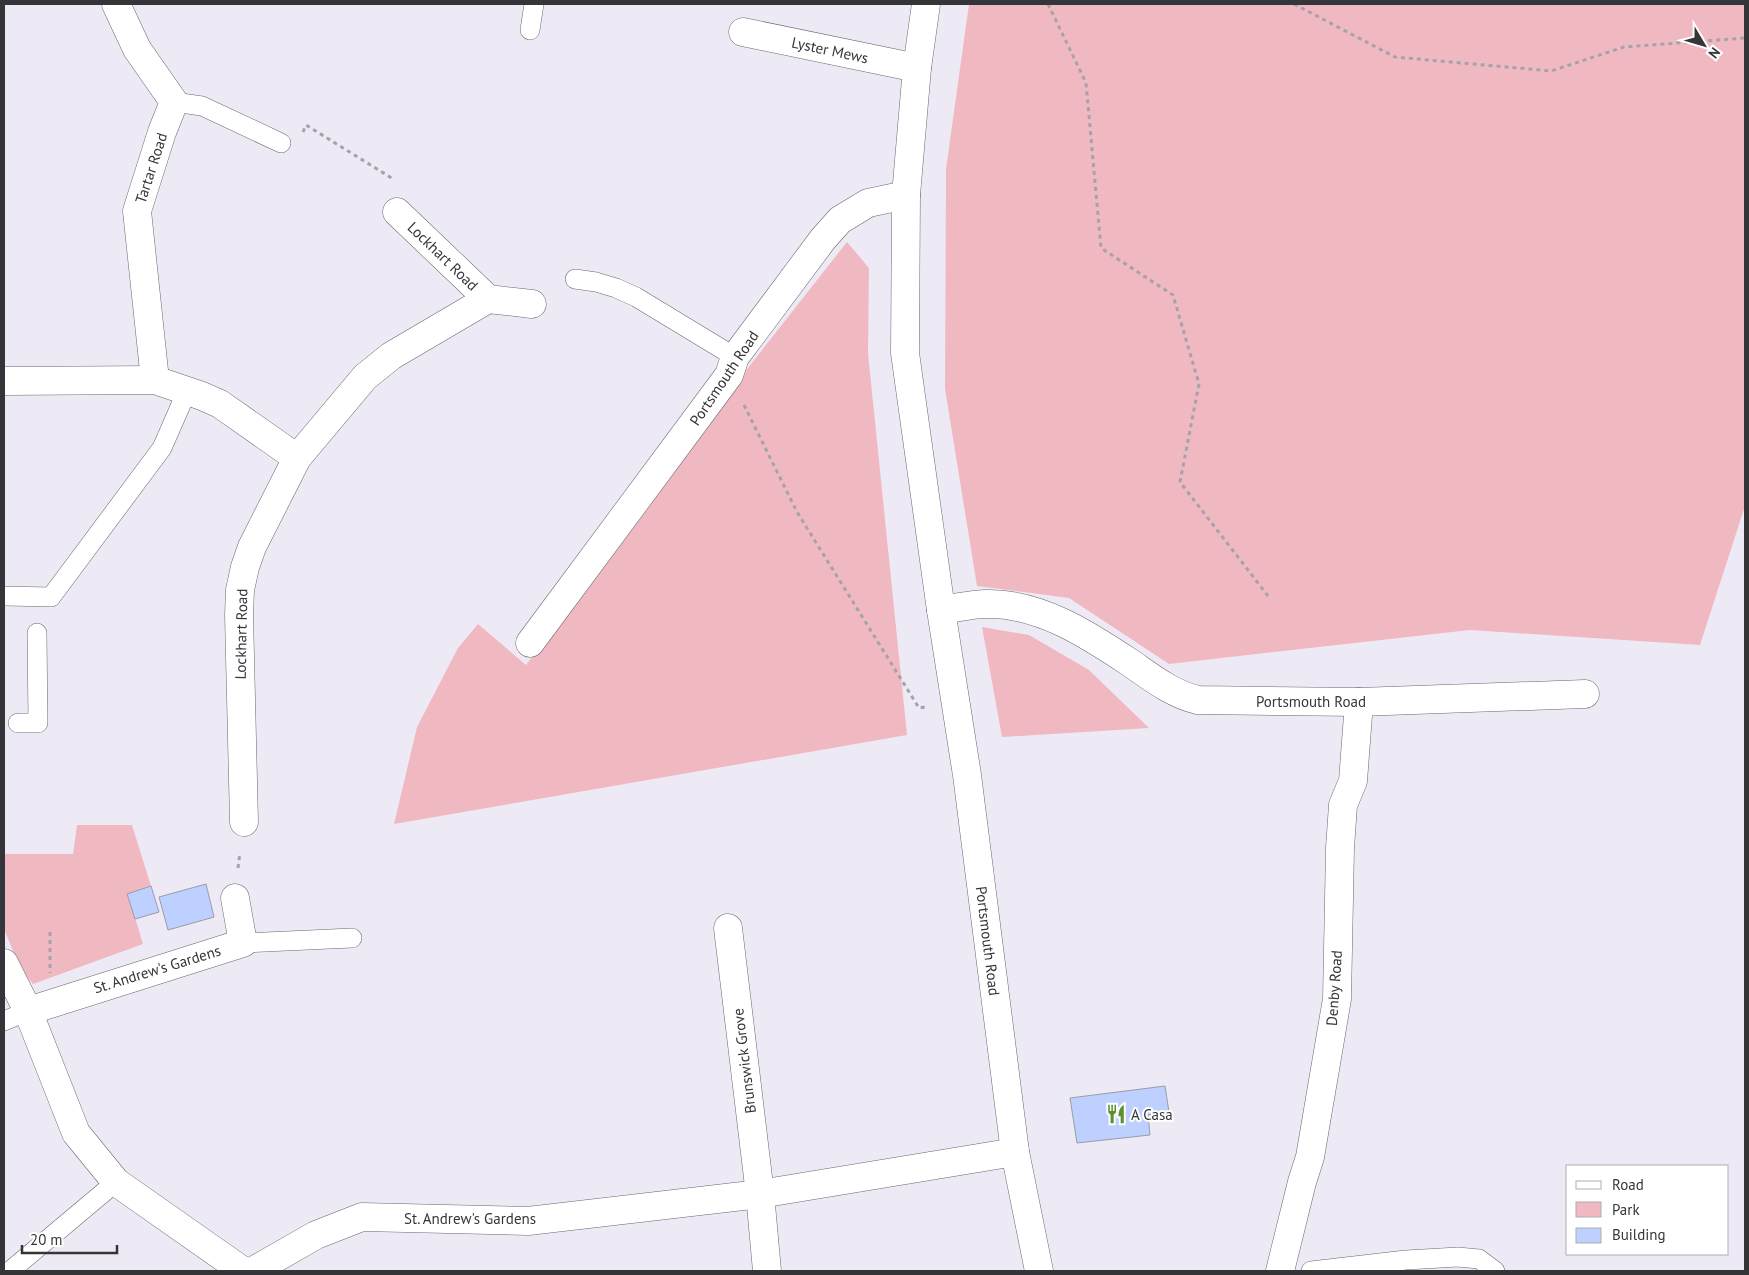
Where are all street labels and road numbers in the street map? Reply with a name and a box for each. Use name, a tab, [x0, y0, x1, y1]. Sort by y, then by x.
street label: Lyster Mews	[790, 33, 870, 67]
street label: Tartar Road	[131, 130, 171, 206]
street label: Lockhart Road	[404, 218, 482, 294]
street label: Portsmouth Road	[685, 327, 763, 429]
street label: Lockhart Road	[231, 588, 251, 680]
street label: Portsmouth Road	[1256, 692, 1366, 711]
street label: Portsmouth Road	[972, 885, 1004, 997]
street label: St. Andrew's Gardens	[91, 941, 223, 997]
street label: Denby Road	[1322, 950, 1346, 1026]
street label: Brunswick Grove	[728, 1007, 760, 1115]
street label: St. Andrew's Gardens	[404, 1209, 536, 1228]

